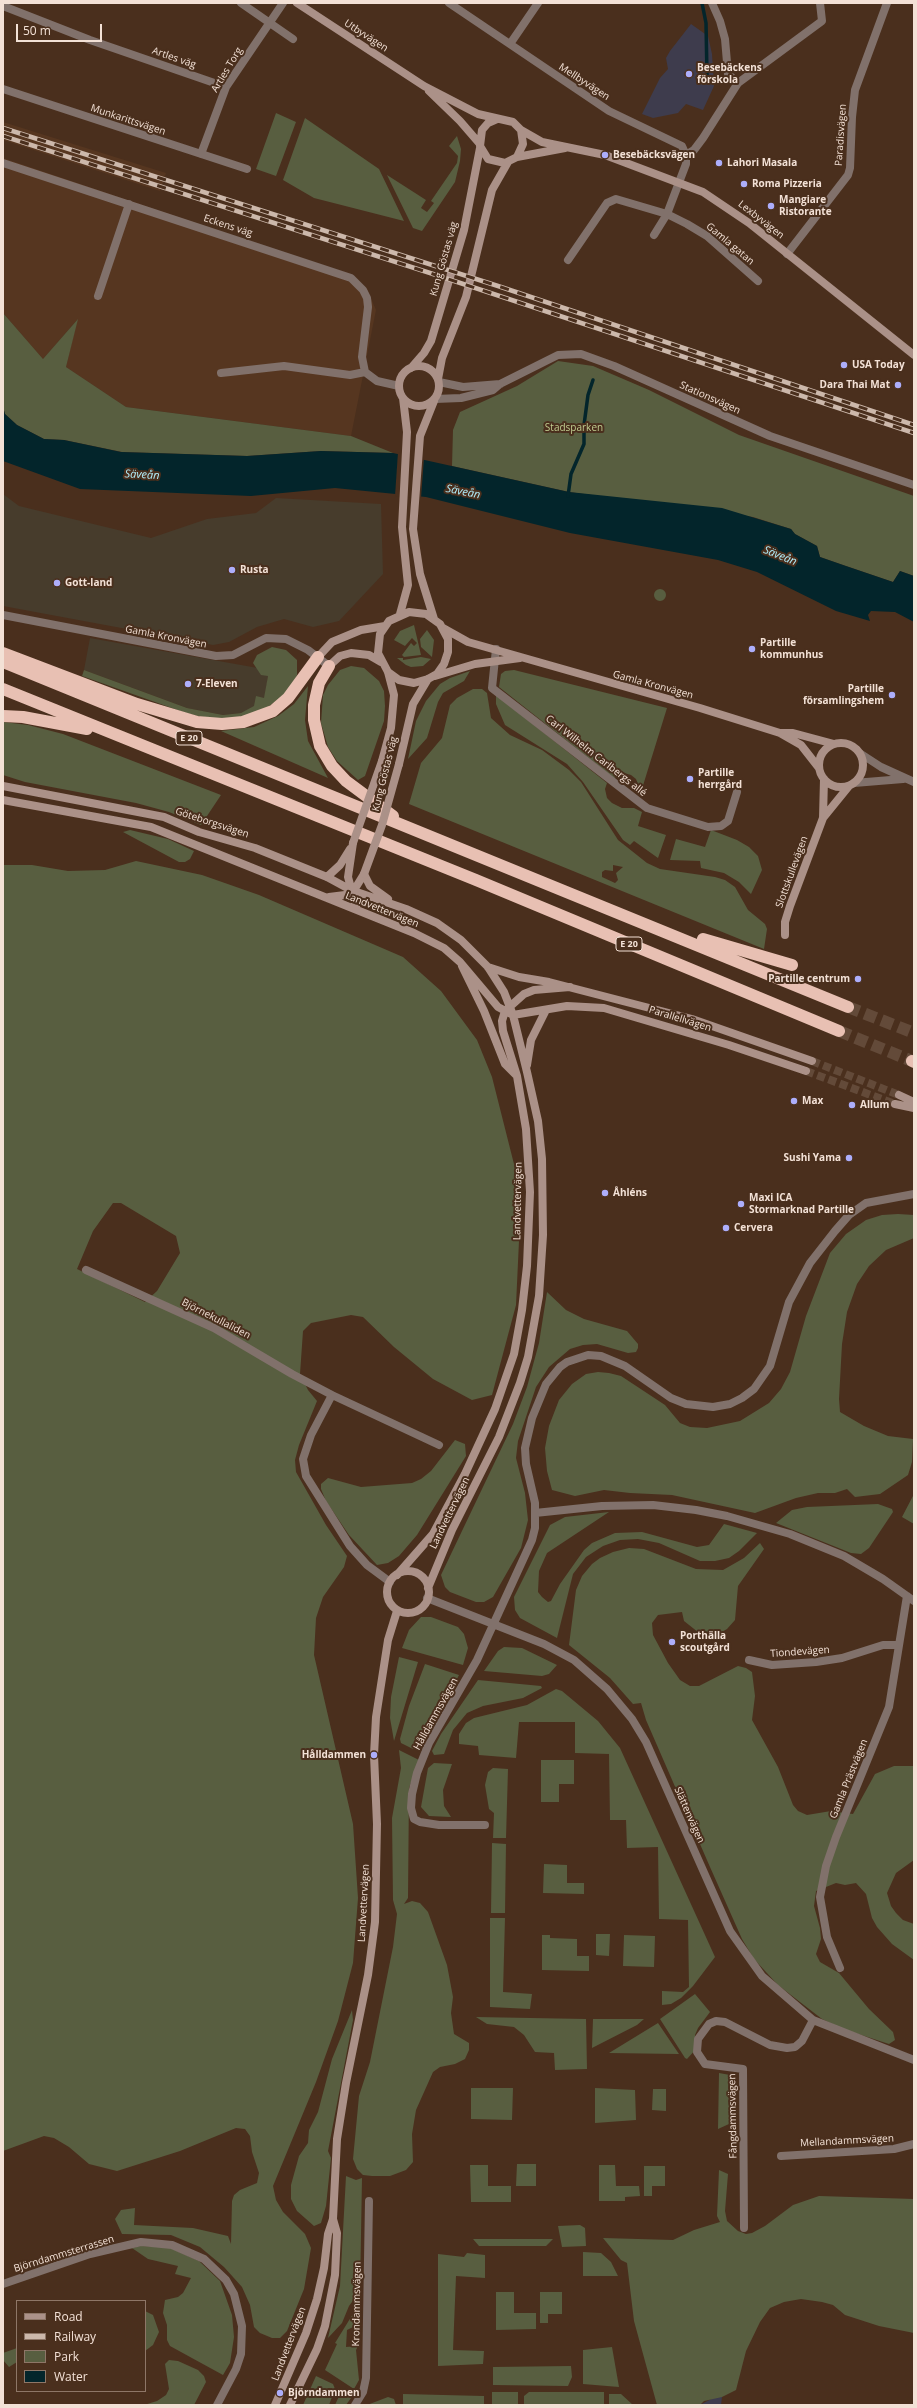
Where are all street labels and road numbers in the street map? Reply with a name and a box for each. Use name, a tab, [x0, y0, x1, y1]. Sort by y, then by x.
street label: Utbyvägen	[342, 17, 390, 55]
street label: Artles väg	[151, 45, 197, 71]
street label: Artles Torg	[209, 45, 245, 95]
street label: Mellbyvägen	[556, 61, 612, 103]
street label: Munkarittsvägen	[89, 102, 167, 138]
street label: Paradisvägen	[833, 103, 849, 167]
street label: Lexbyvägen	[736, 198, 786, 242]
street label: Eckens väg	[202, 212, 254, 240]
street label: Kung Göstas väg	[428, 220, 460, 298]
street label: Gamla gatan	[704, 220, 756, 268]
street label: Stationsvägen	[678, 379, 742, 417]
street label: Gamla Kronvägen	[124, 623, 208, 651]
street label: Gamla Kronvägen	[611, 668, 695, 702]
street label: Carl Wilhelm Carlbergs allé	[543, 713, 649, 799]
road number: E 20	[176, 731, 202, 745]
street label: Kung Göstas väg	[370, 735, 400, 813]
street label: Göteborgsvägen	[174, 805, 250, 841]
street label: Slottskullevägen	[773, 834, 811, 910]
street label: Landvettervägen	[344, 890, 420, 930]
road number: E 20	[616, 937, 642, 951]
street label: Parallellvägen	[647, 1004, 713, 1034]
street label: Landvettervägen	[511, 1162, 525, 1240]
street label: Björnekullaliden	[180, 1296, 252, 1342]
street label: Landvettervägen	[427, 1475, 473, 1551]
street label: Tiondevägen	[770, 1644, 830, 1660]
street label: Hålldammsvägen	[411, 1676, 461, 1752]
street label: Gamla Prästvägen	[828, 1738, 870, 1820]
street label: Slättenvägen	[671, 1785, 707, 1845]
street label: Landvettervägen	[356, 1864, 372, 1942]
street label: Fångdammsvägen	[726, 2073, 740, 2159]
street label: Mellandammsvägen	[800, 2133, 894, 2149]
street label: Björndammsterrassen	[12, 2233, 116, 2275]
street label: Krondammsvägen	[350, 2261, 364, 2347]
street label: Landvettervägen	[269, 2305, 309, 2383]

